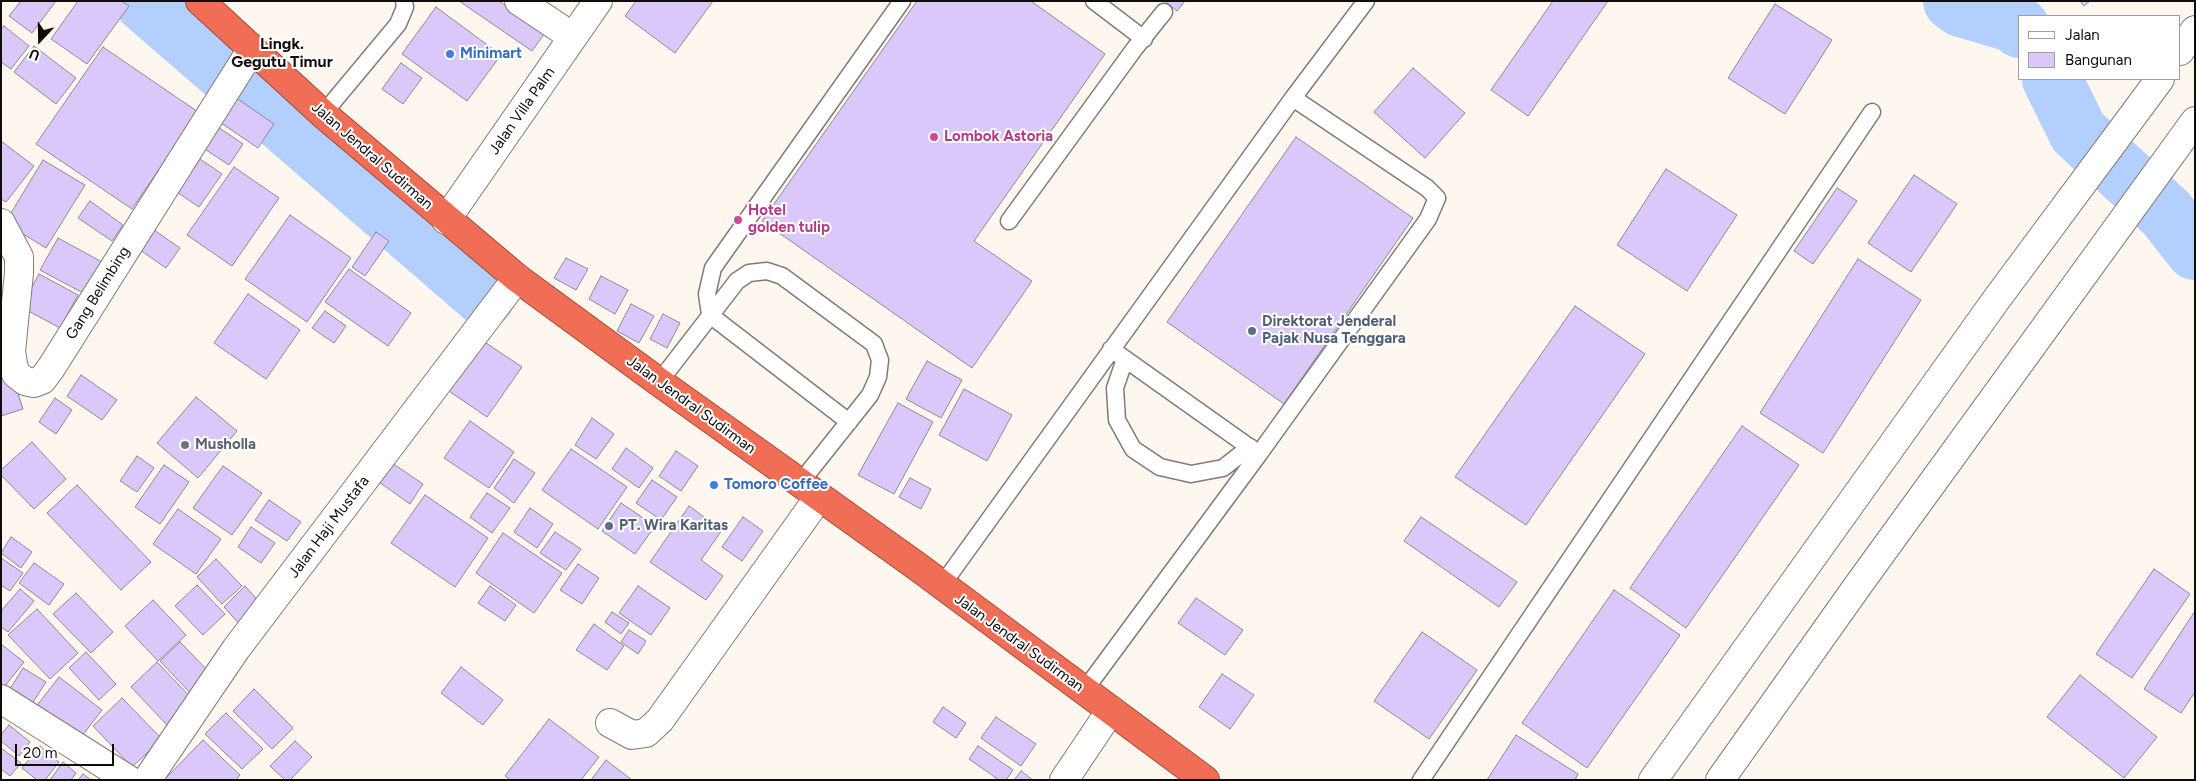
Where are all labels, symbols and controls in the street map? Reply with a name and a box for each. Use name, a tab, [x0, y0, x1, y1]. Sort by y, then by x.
north arrow	[15, 15, 65, 65]
legend	[2018, 15, 2181, 80]
text: Jalan	[2065, 26, 2100, 44]
district label: Lingk. Gegutu Timur	[231, 34, 333, 72]
text: U	[27, 45, 42, 64]
place label: Minimart	[460, 45, 522, 63]
marker: Minimart	[444, 48, 456, 60]
text: Bangunan	[2065, 51, 2132, 69]
street label: Jalan Villa Palm	[485, 64, 559, 158]
street label: Jalan Jendral Sudirman	[308, 98, 436, 214]
place label: Lombok Astoria	[944, 128, 1053, 146]
marker: Lombok Astoria	[928, 131, 940, 143]
place label: Hotel golden tulip	[748, 202, 830, 237]
marker: Hotel golden tulip	[732, 214, 744, 226]
street label: Gang Belimbing	[62, 243, 134, 343]
place label: Direktorat Jenderal Pajak Nusa Tenggara	[1262, 313, 1406, 348]
marker: Direktorat Jenderal Pajak Nusa Tenggara	[1246, 325, 1258, 337]
street label: Jalan Jendral Sudirman	[623, 352, 759, 458]
place label: Musholla	[195, 436, 256, 454]
marker: Musholla	[179, 439, 191, 451]
street label: Jalan Haji Mustafa	[285, 472, 373, 582]
place label: Tomoro Coffee	[724, 476, 828, 494]
marker: Tomoro Coffee	[708, 479, 720, 491]
place label: PT. Wira Karitas	[619, 517, 728, 535]
marker: PT. Wira Karitas	[603, 520, 615, 532]
street label: Jalan Jendral Sudirman	[951, 590, 1087, 696]
scale bar	[18, 734, 116, 766]
text: 20 m	[23, 744, 57, 762]

